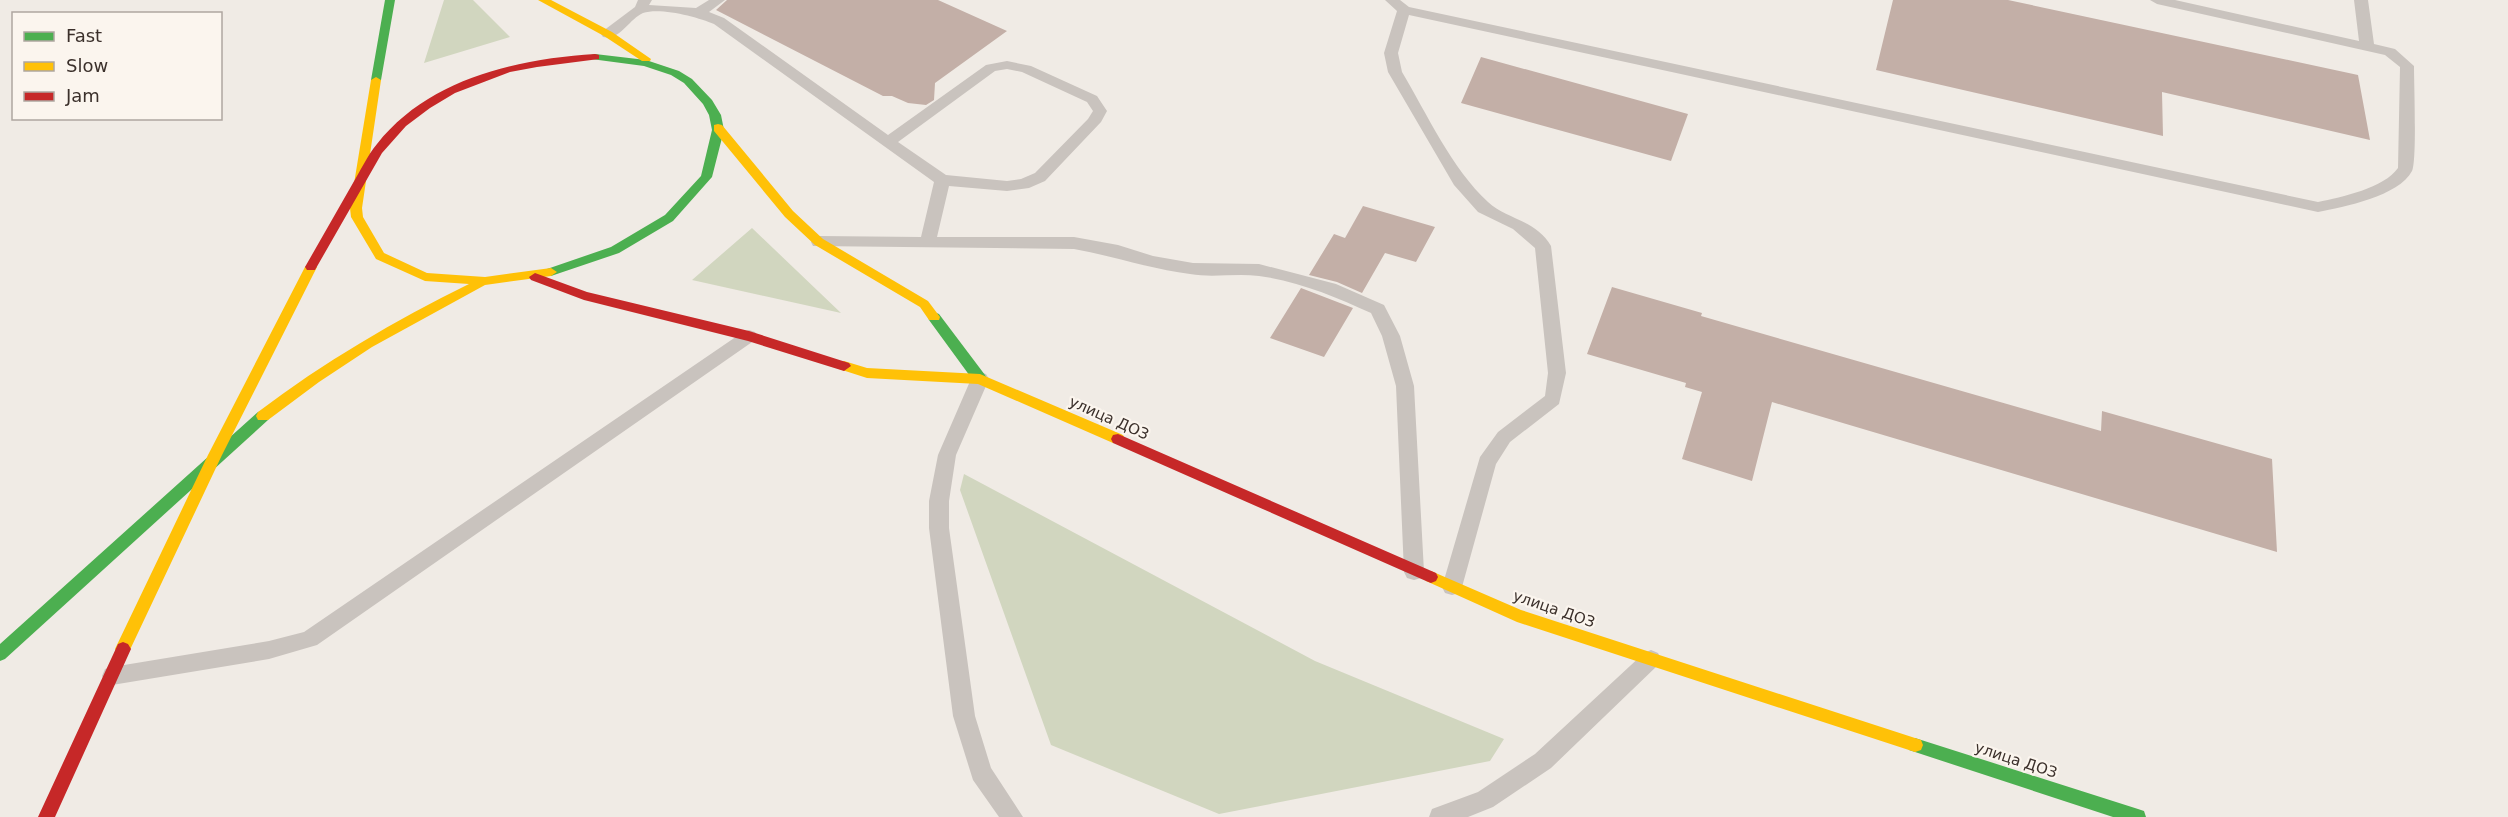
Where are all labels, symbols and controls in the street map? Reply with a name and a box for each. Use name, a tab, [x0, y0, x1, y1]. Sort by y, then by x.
legend	[12, 12, 222, 120]
text: Fast	[66, 25, 102, 46]
text: Slow	[66, 55, 108, 76]
text: Jam	[65, 85, 100, 106]
street label: улица ДОЗ	[1066, 392, 1152, 444]
street label: улица ДОЗ	[1511, 587, 1597, 631]
street label: улица ДОЗ	[1973, 738, 2059, 782]

